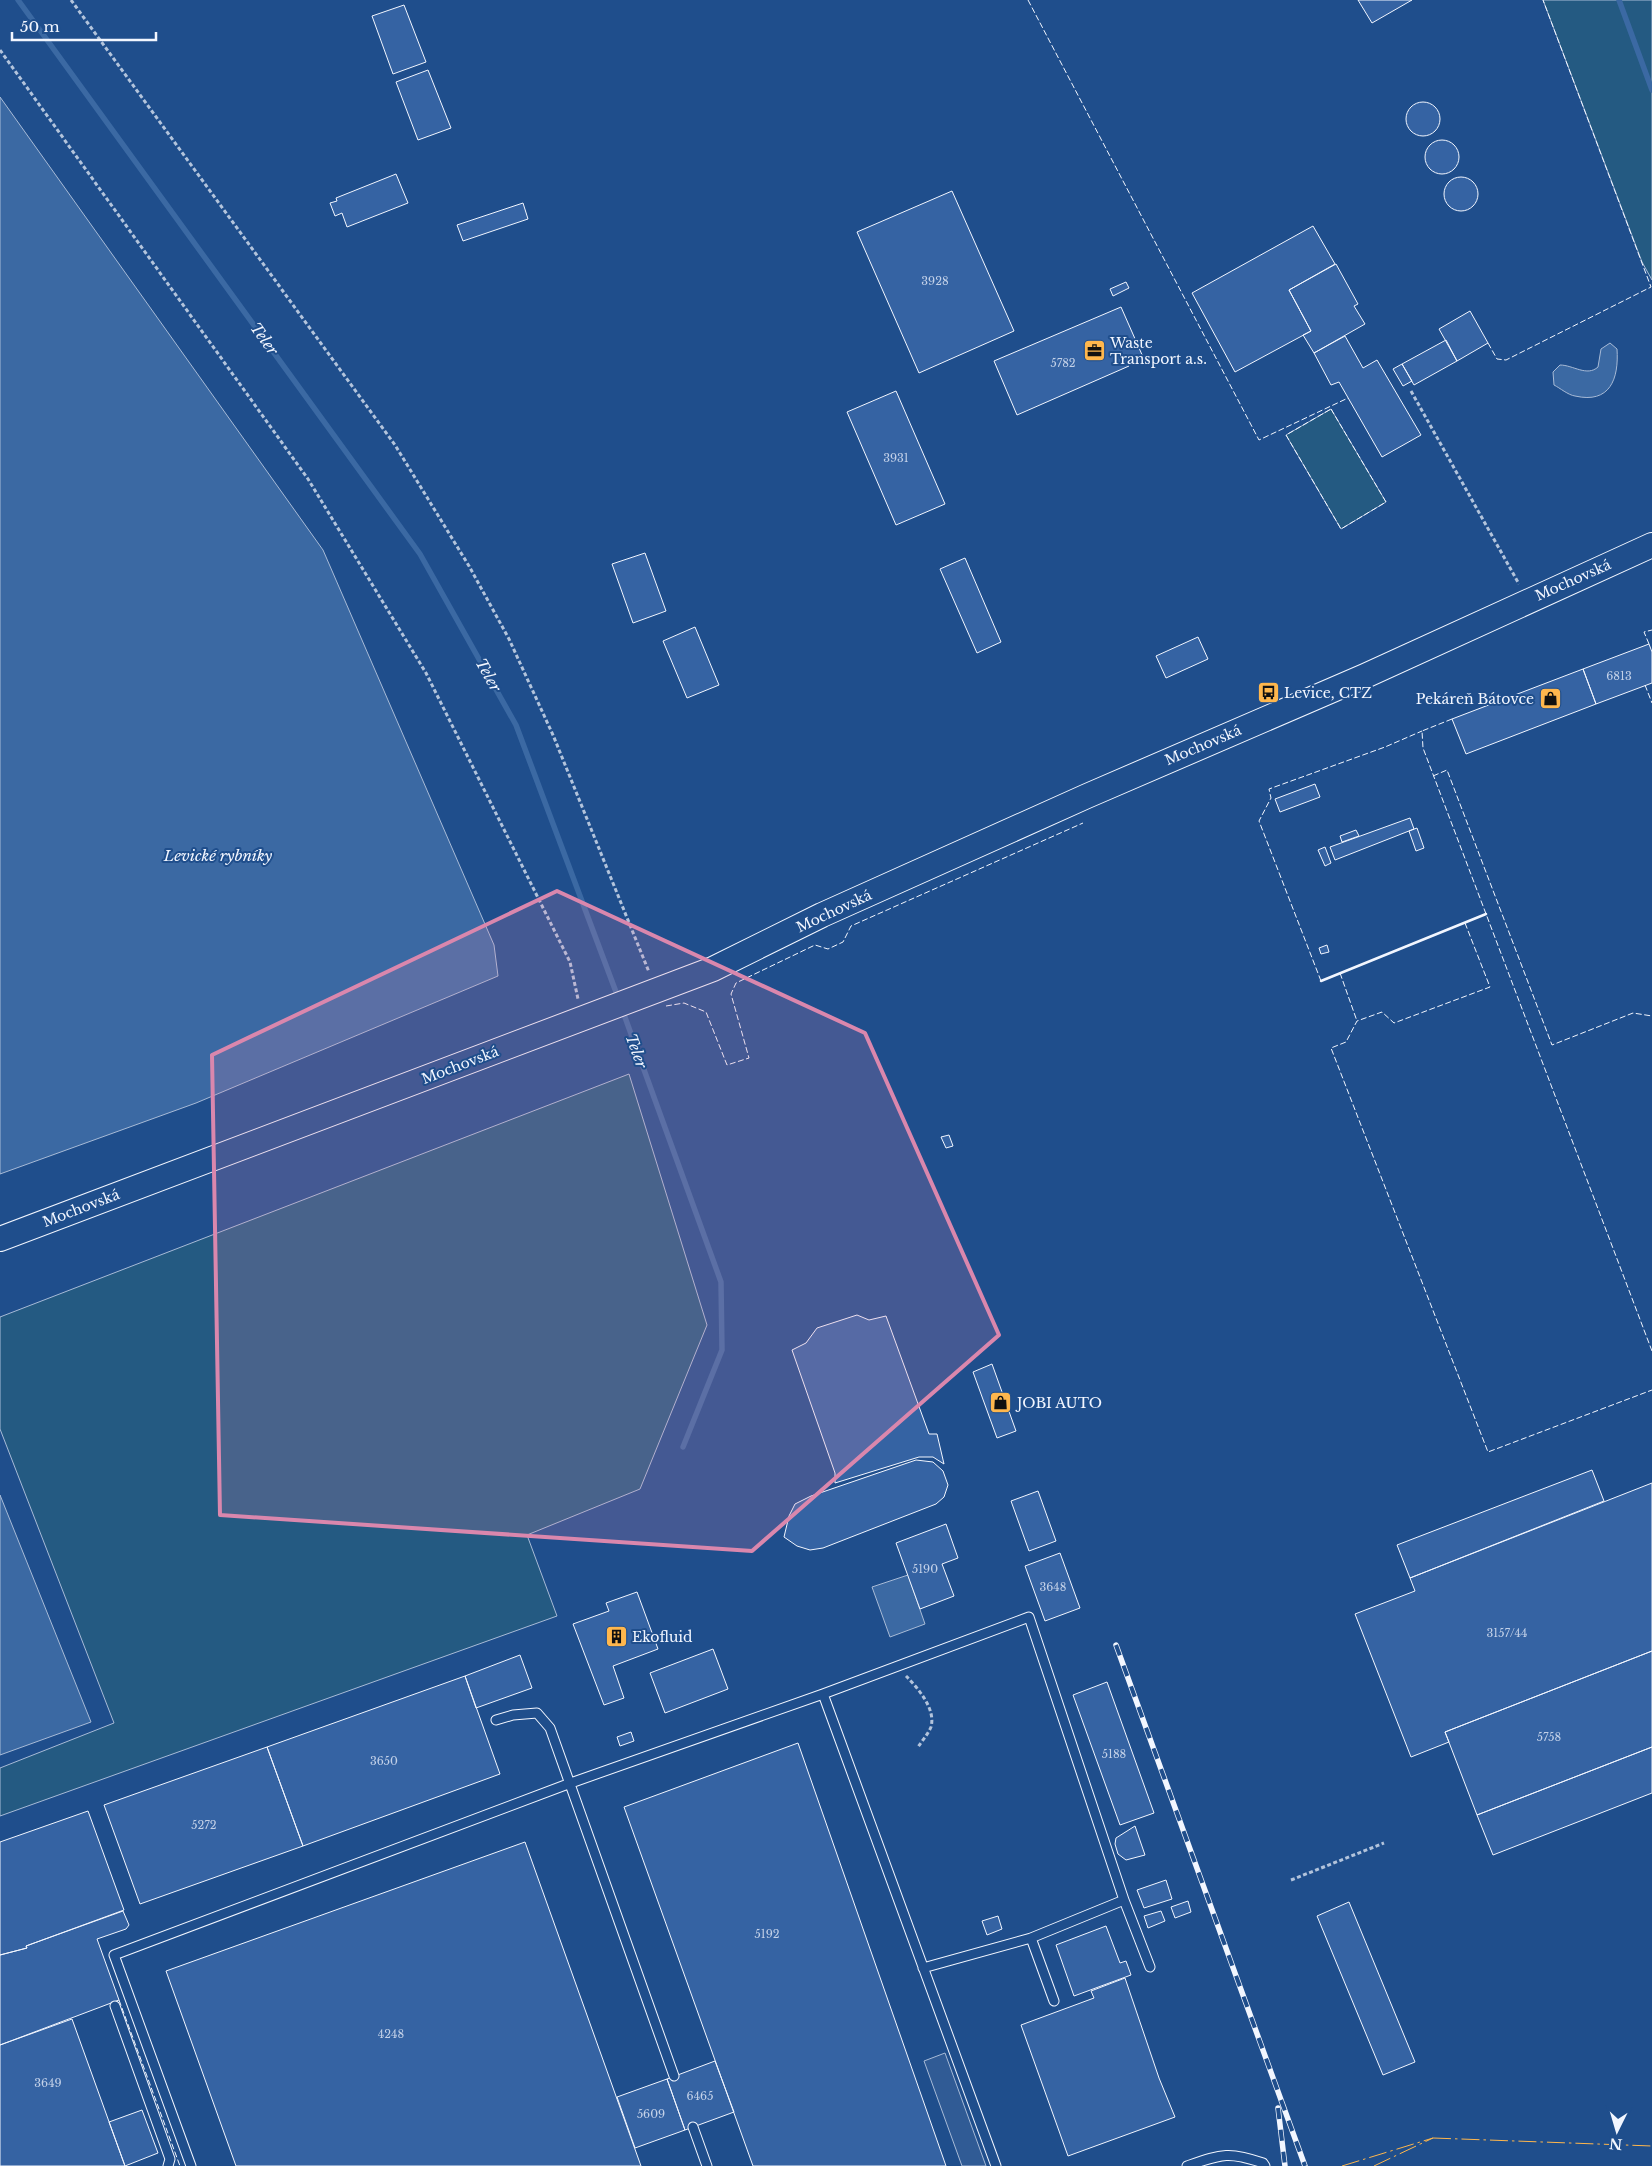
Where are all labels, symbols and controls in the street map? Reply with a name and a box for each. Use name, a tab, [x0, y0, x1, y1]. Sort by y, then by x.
scale bar	[12, 10, 156, 42]
text: 50 m	[20, 17, 60, 36]
house number: 3928	[921, 274, 949, 288]
water label: Teler	[246, 319, 283, 360]
place label: Waste Transport a.s.	[1109, 334, 1207, 368]
office icon: Waste Transport a.s.	[1082, 339, 1106, 363]
house number: 5782	[1050, 356, 1076, 370]
house number: 3931	[883, 451, 909, 465]
street label: Mochovská	[1532, 555, 1614, 605]
water label: Teler	[472, 655, 506, 696]
house number: 6813	[1606, 669, 1632, 683]
bus stop icon: Levice, CTZ	[1256, 681, 1280, 705]
place label: Levice, CTZ	[1284, 684, 1372, 702]
shop icon: Pekáreň Bátovce	[1538, 687, 1562, 711]
place label: Pekáreň Bátovce	[1416, 690, 1534, 708]
street label: Mochovská	[1162, 721, 1244, 769]
water label: Levické rybníky	[163, 846, 273, 865]
street label: Mochovská	[793, 886, 875, 936]
water label: Teler	[621, 1031, 652, 1072]
street label: Mochovská	[419, 1042, 501, 1088]
street label: Mochovská	[40, 1185, 122, 1231]
shop icon: JOBI AUTO	[989, 1391, 1013, 1415]
place label: JOBI AUTO	[1015, 1394, 1102, 1412]
house number: 5190	[912, 1562, 938, 1576]
house number: 3648	[1040, 1580, 1066, 1594]
building icon: Ekofluid	[604, 1625, 628, 1649]
house number: 3157/44	[1487, 1626, 1527, 1640]
place label: Ekofluid	[632, 1628, 693, 1646]
house number: 5758	[1537, 1730, 1561, 1744]
house number: 5188	[1102, 1747, 1126, 1761]
house number: 3650	[370, 1754, 398, 1768]
house number: 5272	[191, 1818, 217, 1832]
house number: 5192	[754, 1927, 780, 1941]
house number: 4248	[378, 2027, 404, 2041]
house number: 3649	[34, 2076, 62, 2090]
house number: 6465	[687, 2089, 713, 2103]
north arrow	[1592, 2106, 1642, 2156]
house number: 5609	[637, 2107, 665, 2121]
text: N	[1609, 2134, 1623, 2153]

